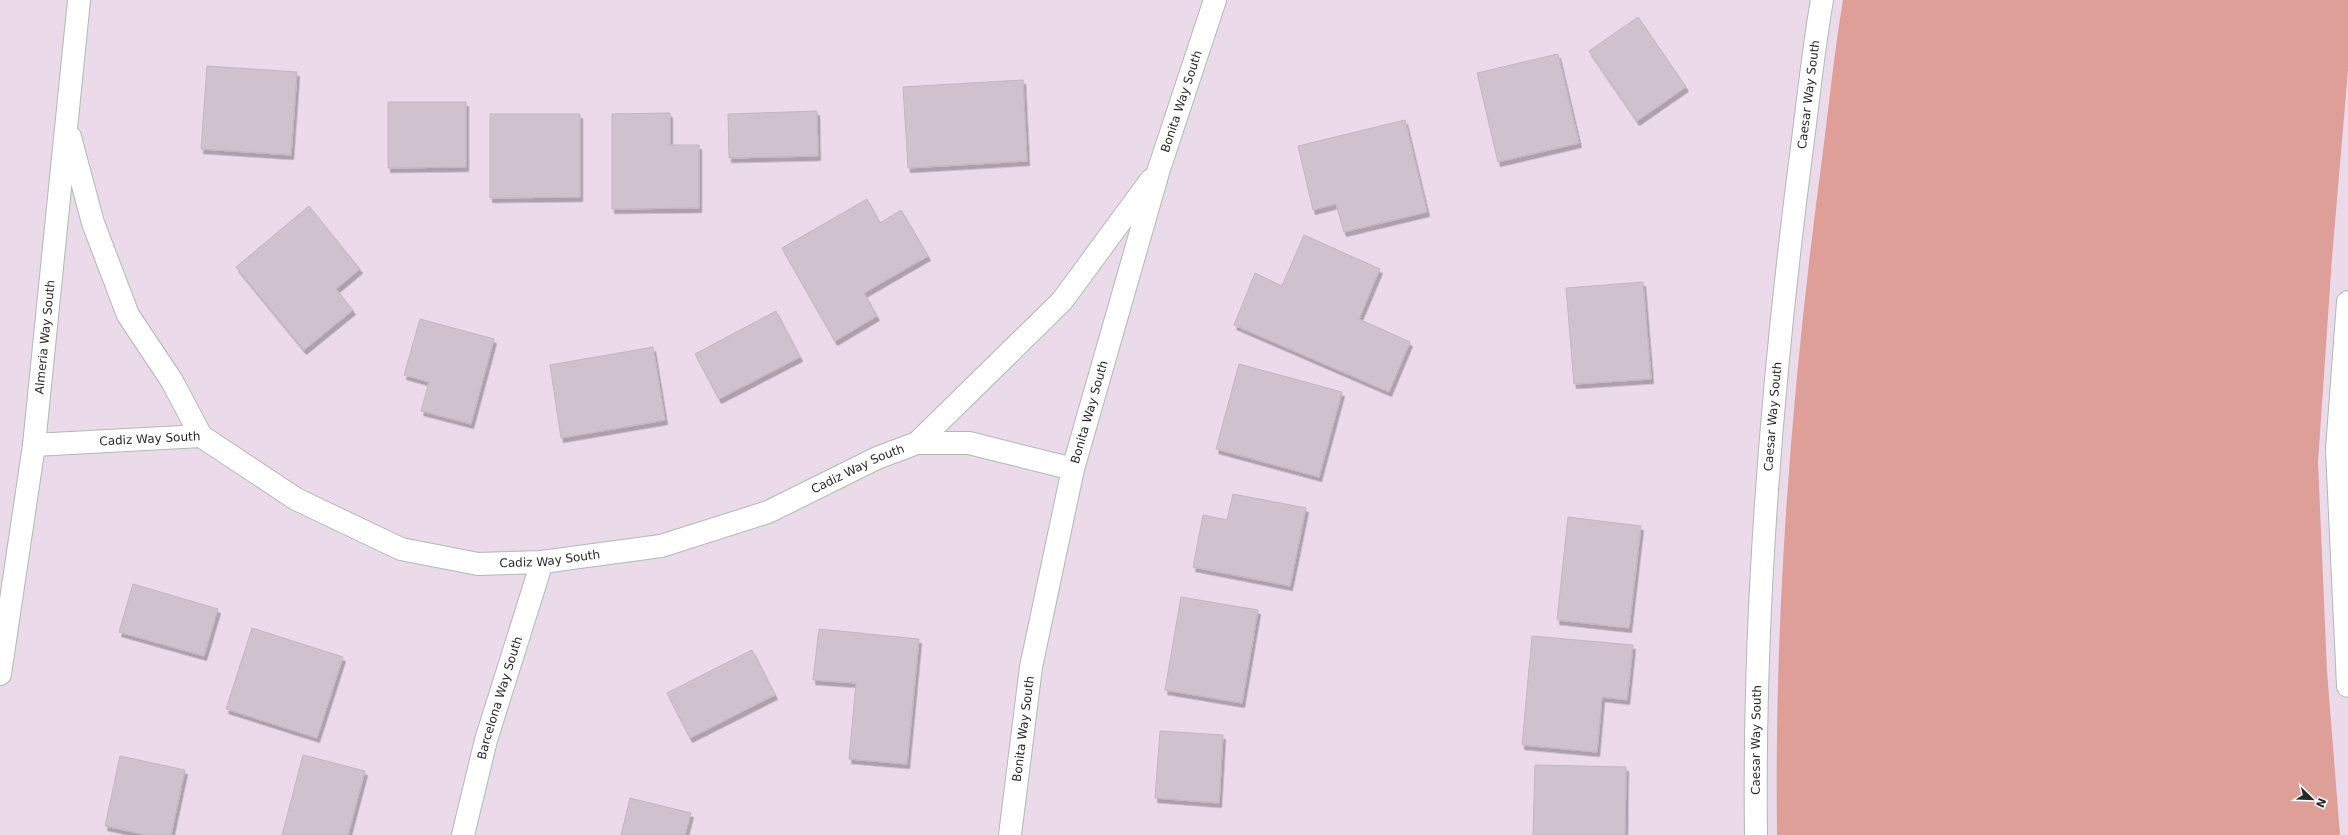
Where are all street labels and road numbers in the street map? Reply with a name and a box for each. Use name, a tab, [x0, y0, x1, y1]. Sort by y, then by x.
street label: Caesar Way South	[1795, 39, 1823, 150]
street label: Bonita Way South	[1158, 49, 1205, 154]
street label: Almeria Way South	[32, 279, 58, 395]
street label: Bonita Way South	[1068, 359, 1111, 465]
street label: Caesar Way South	[1761, 361, 1785, 472]
street label: Cadiz Way South	[99, 429, 201, 448]
street label: Cadiz Way South	[809, 441, 906, 496]
street label: Cadiz Way South	[499, 547, 601, 570]
street label: Barcelona Way South	[475, 635, 525, 761]
street label: Bonita Way South	[1010, 675, 1037, 783]
street label: Caesar Way South	[1749, 685, 1764, 795]

